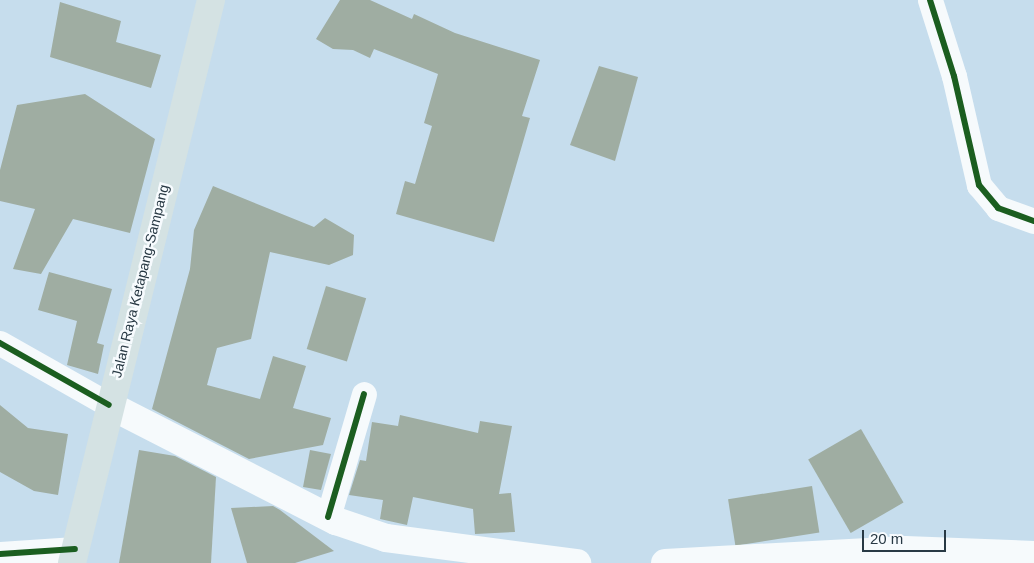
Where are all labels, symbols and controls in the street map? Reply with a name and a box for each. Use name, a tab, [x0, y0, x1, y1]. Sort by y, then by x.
street label: Jalan Raya Ketapang-Sampang	[108, 183, 172, 379]
scale bar	[864, 520, 948, 552]
text: 20 m	[870, 530, 903, 547]

